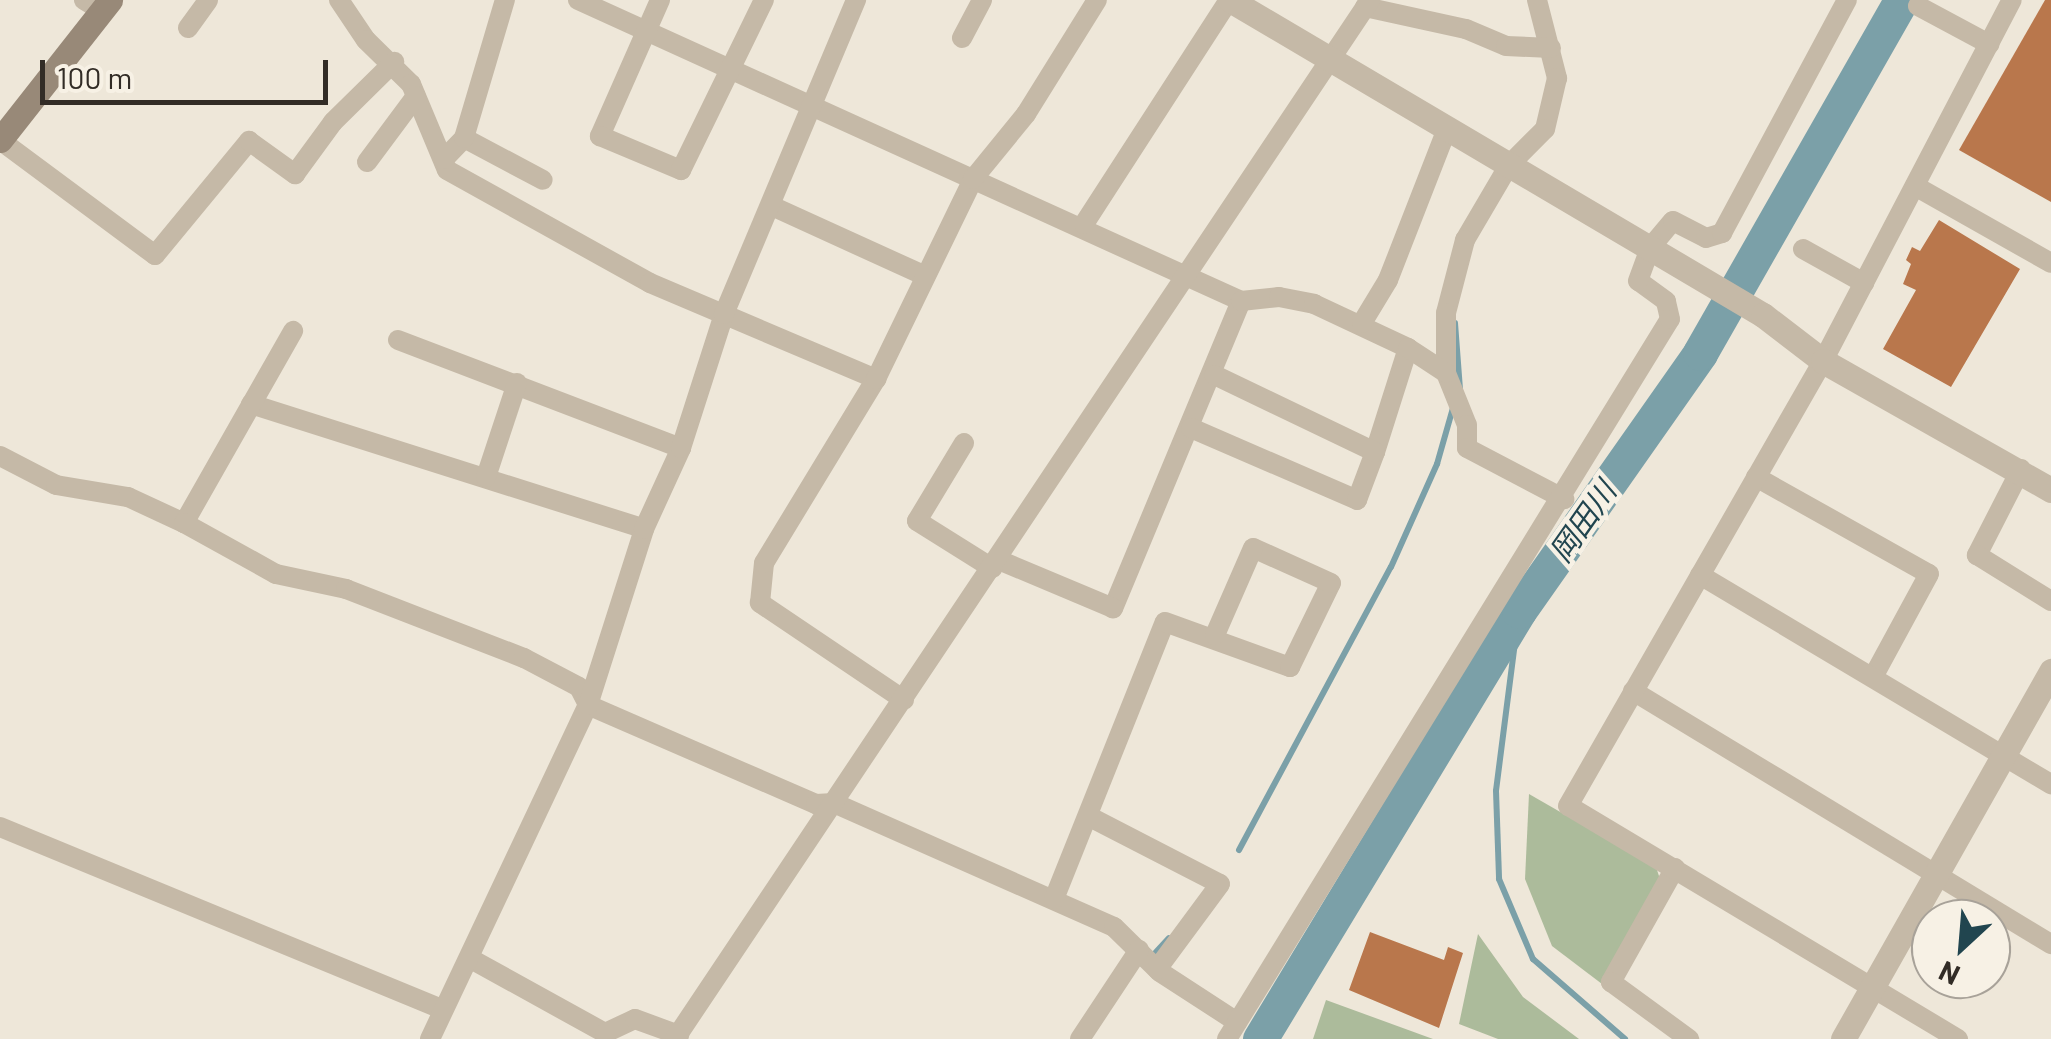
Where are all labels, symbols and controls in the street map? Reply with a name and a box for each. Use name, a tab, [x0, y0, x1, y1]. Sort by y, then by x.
scale bar	[45, 40, 332, 102]
text: 100 m	[57, 59, 132, 95]
water label: 岡田川	[1541, 474, 1623, 568]
north arrow	[1911, 899, 2011, 999]
text: N	[1933, 955, 1965, 994]

